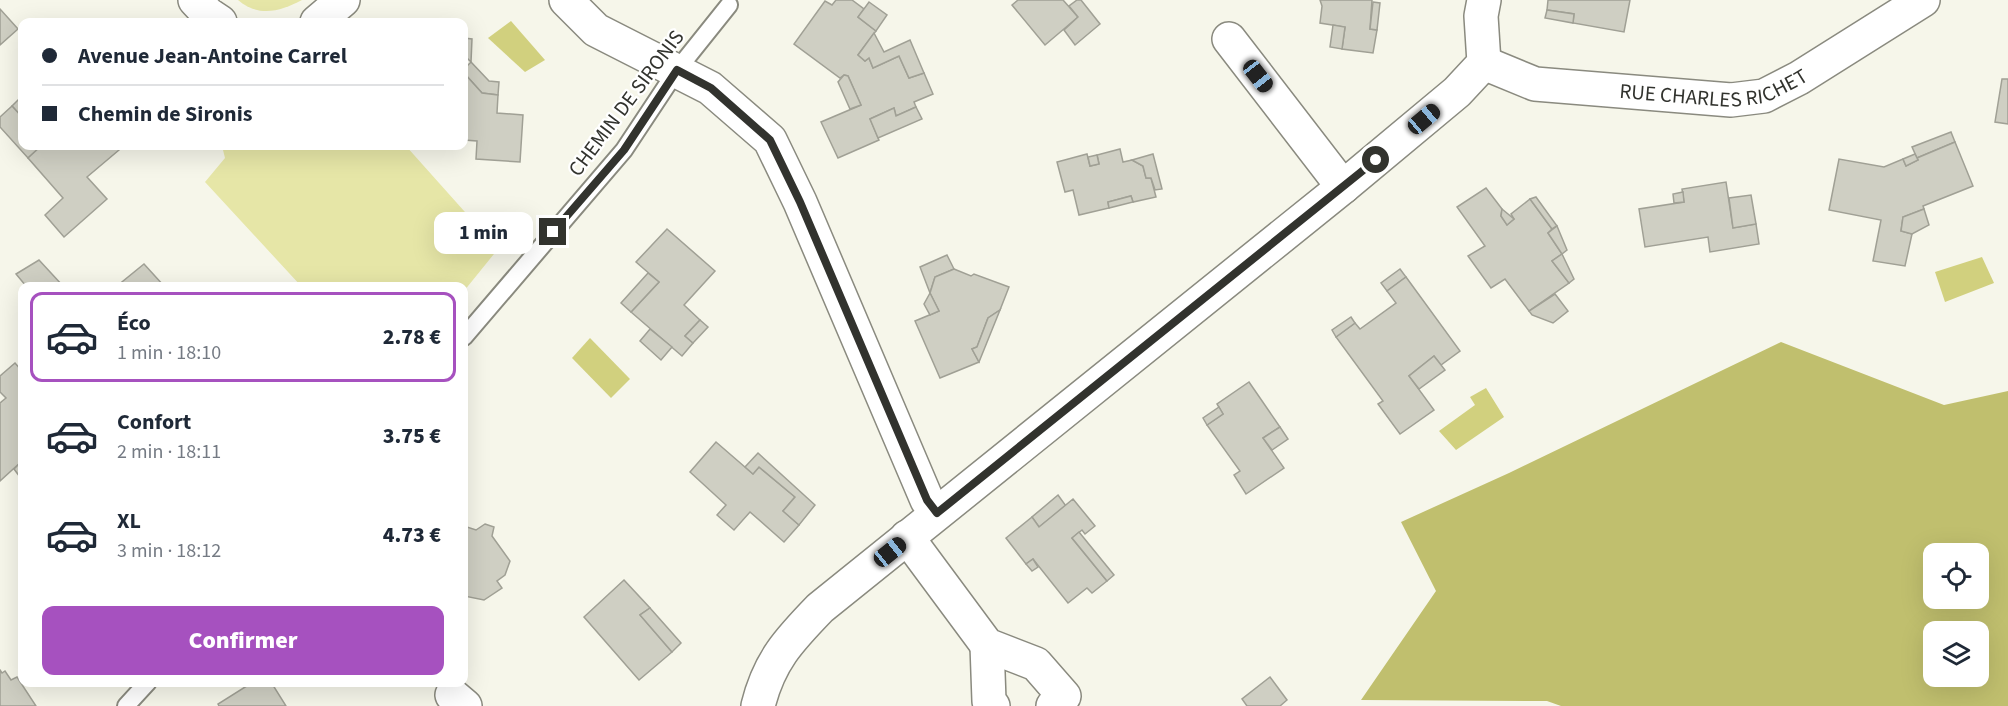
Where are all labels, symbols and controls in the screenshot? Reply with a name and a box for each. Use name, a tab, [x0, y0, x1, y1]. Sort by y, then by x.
street label: CHEMIN DE SIRONIS	[561, 24, 691, 182]
text: Avenue Jean-Antoine Carrel	[78, 40, 347, 72]
car	[1240, 56, 1276, 96]
street label: RUE CHARLES RICHET	[1618, 61, 1813, 115]
text: Chemin de Sironis	[78, 98, 253, 130]
car	[1404, 101, 1444, 137]
route start	[1362, 146, 1389, 173]
callout: 1 min	[433, 211, 532, 253]
route end	[539, 218, 566, 245]
text: 1 min	[459, 219, 508, 247]
text: Éco	[117, 307, 151, 339]
icon: car	[45, 310, 99, 364]
text: 2.78 €	[383, 321, 441, 353]
text: 1 min · 18:10	[117, 339, 221, 367]
text: Confort	[117, 406, 191, 438]
icon: car	[45, 409, 99, 463]
text: 3.75 €	[383, 420, 441, 452]
text: 2 min · 18:11	[117, 438, 221, 466]
text: XL	[117, 505, 141, 537]
icon: car	[45, 508, 99, 562]
text: 4.73 €	[383, 519, 441, 551]
car	[870, 534, 910, 570]
text: 3 min · 18:12	[117, 537, 221, 565]
map controls	[1923, 543, 1989, 687]
button: locate	[1923, 543, 1989, 609]
button: Confirmer	[42, 606, 444, 675]
button: layers	[1923, 621, 1989, 687]

